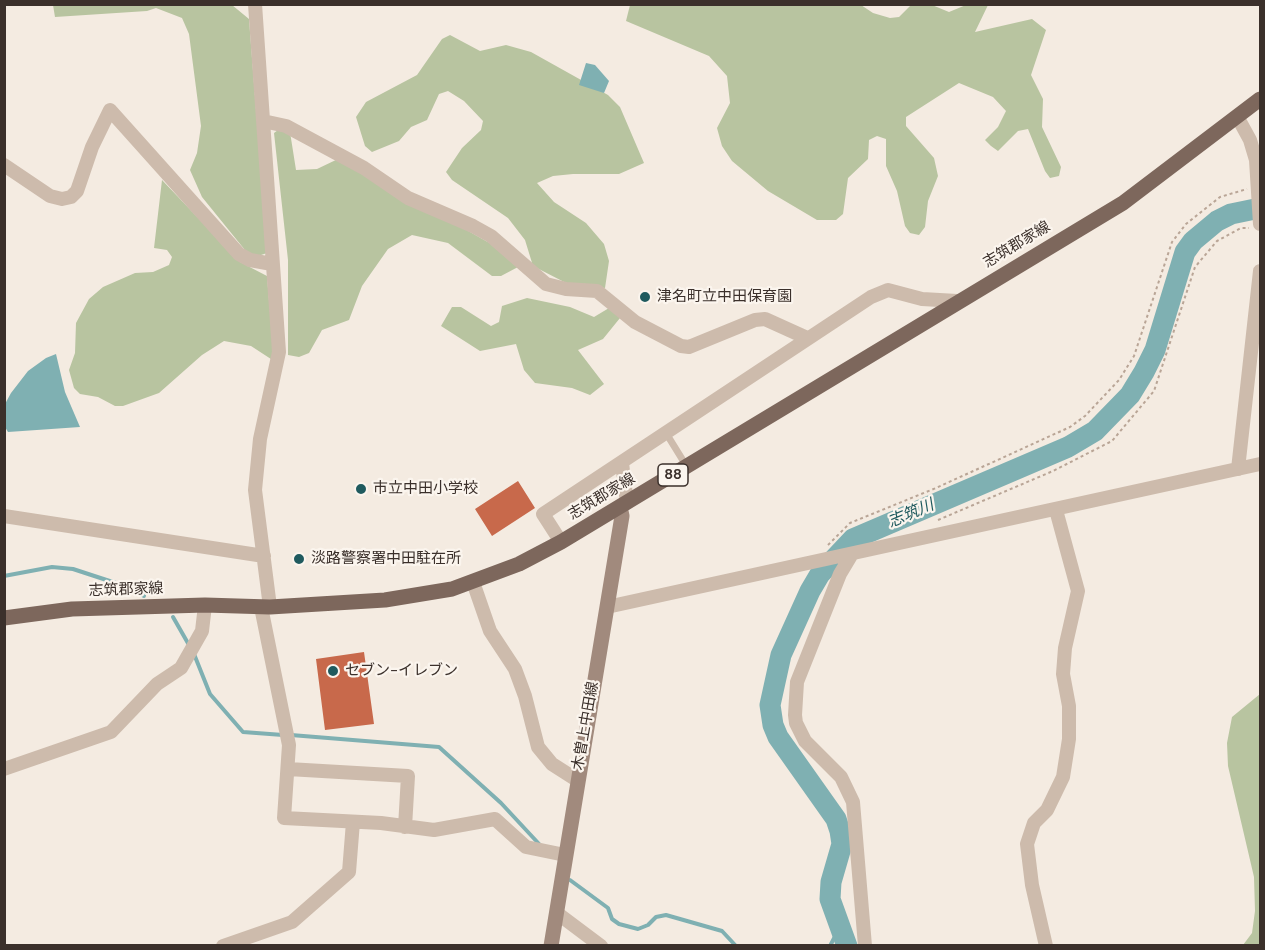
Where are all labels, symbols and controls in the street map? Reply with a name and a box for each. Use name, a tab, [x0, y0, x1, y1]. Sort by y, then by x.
street label: 志筑郡家線	[980, 218, 1054, 272]
place label: 津名町立中田保育園	[657, 288, 792, 306]
marker: 津名町立中田保育園	[638, 290, 652, 304]
road number: 88	[658, 464, 688, 486]
street label: 志筑郡家線	[565, 470, 639, 524]
place label: 市立中田小学校	[373, 480, 478, 498]
marker: 市立中田小学校	[354, 482, 368, 496]
water label: 志筑川	[885, 496, 937, 532]
place label: 淡路警察署中田駐在所	[311, 550, 461, 568]
marker: 淡路警察署中田駐在所	[292, 552, 306, 566]
street label: 志筑郡家線	[88, 580, 164, 600]
place label: セブン-イレブン	[345, 662, 458, 680]
marker: セブン-イレブン	[326, 664, 340, 678]
street label: 木曽上中田線	[569, 680, 603, 772]

